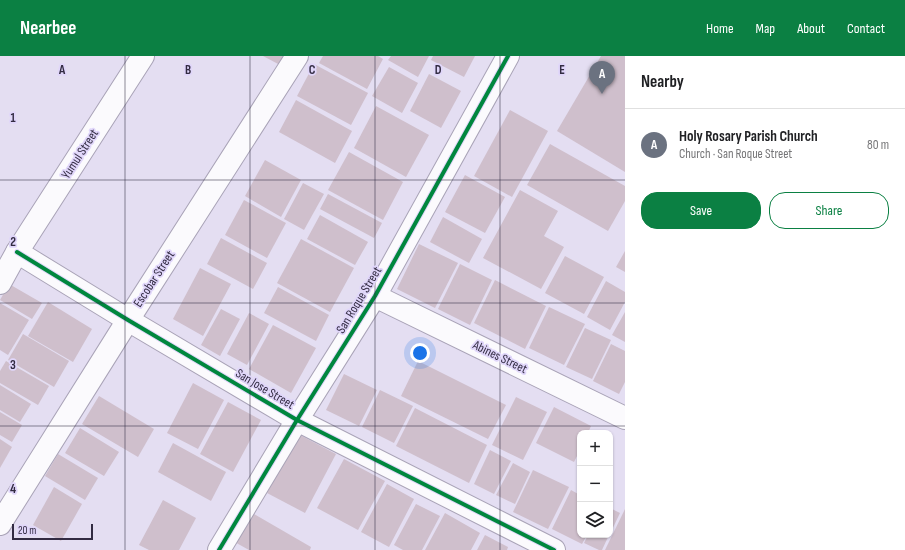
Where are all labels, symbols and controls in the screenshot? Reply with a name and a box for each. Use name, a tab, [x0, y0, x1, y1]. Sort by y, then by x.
text: Nearbee	[20, 17, 76, 40]
text: Home	[706, 20, 734, 37]
text: Map	[756, 20, 775, 37]
text: About	[797, 20, 825, 37]
text: Contact	[847, 20, 885, 37]
pin: A	[589, 61, 615, 94]
text: A	[58, 62, 66, 78]
text: B	[185, 62, 191, 78]
text: C	[309, 62, 316, 78]
text: D	[435, 62, 442, 78]
text: E	[559, 62, 565, 78]
text: Nearby	[641, 72, 684, 92]
text: 1	[10, 110, 16, 126]
street label: Yumul Street	[58, 126, 102, 182]
text: Holy Rosary Parish Church	[679, 127, 818, 146]
text: A	[651, 137, 657, 153]
text: 80 m	[867, 137, 889, 153]
text: Church · San Roque Street	[679, 146, 792, 162]
button: Save	[641, 192, 761, 229]
button: Share	[769, 192, 889, 229]
text: 2	[10, 234, 16, 250]
street label: Escobar Street	[130, 248, 178, 310]
street label: San Roque Street	[333, 264, 385, 336]
street label: Abines Street	[469, 337, 530, 377]
your location	[410, 343, 430, 363]
text: 3	[10, 357, 16, 373]
street label: San Jose Street	[233, 365, 297, 413]
map controls	[577, 430, 613, 538]
button: +	[577, 430, 613, 466]
button: −	[577, 466, 613, 502]
text: 4	[10, 481, 16, 497]
button: layers	[577, 502, 613, 538]
scale bar	[12, 522, 93, 541]
text: 20 m	[18, 524, 36, 537]

